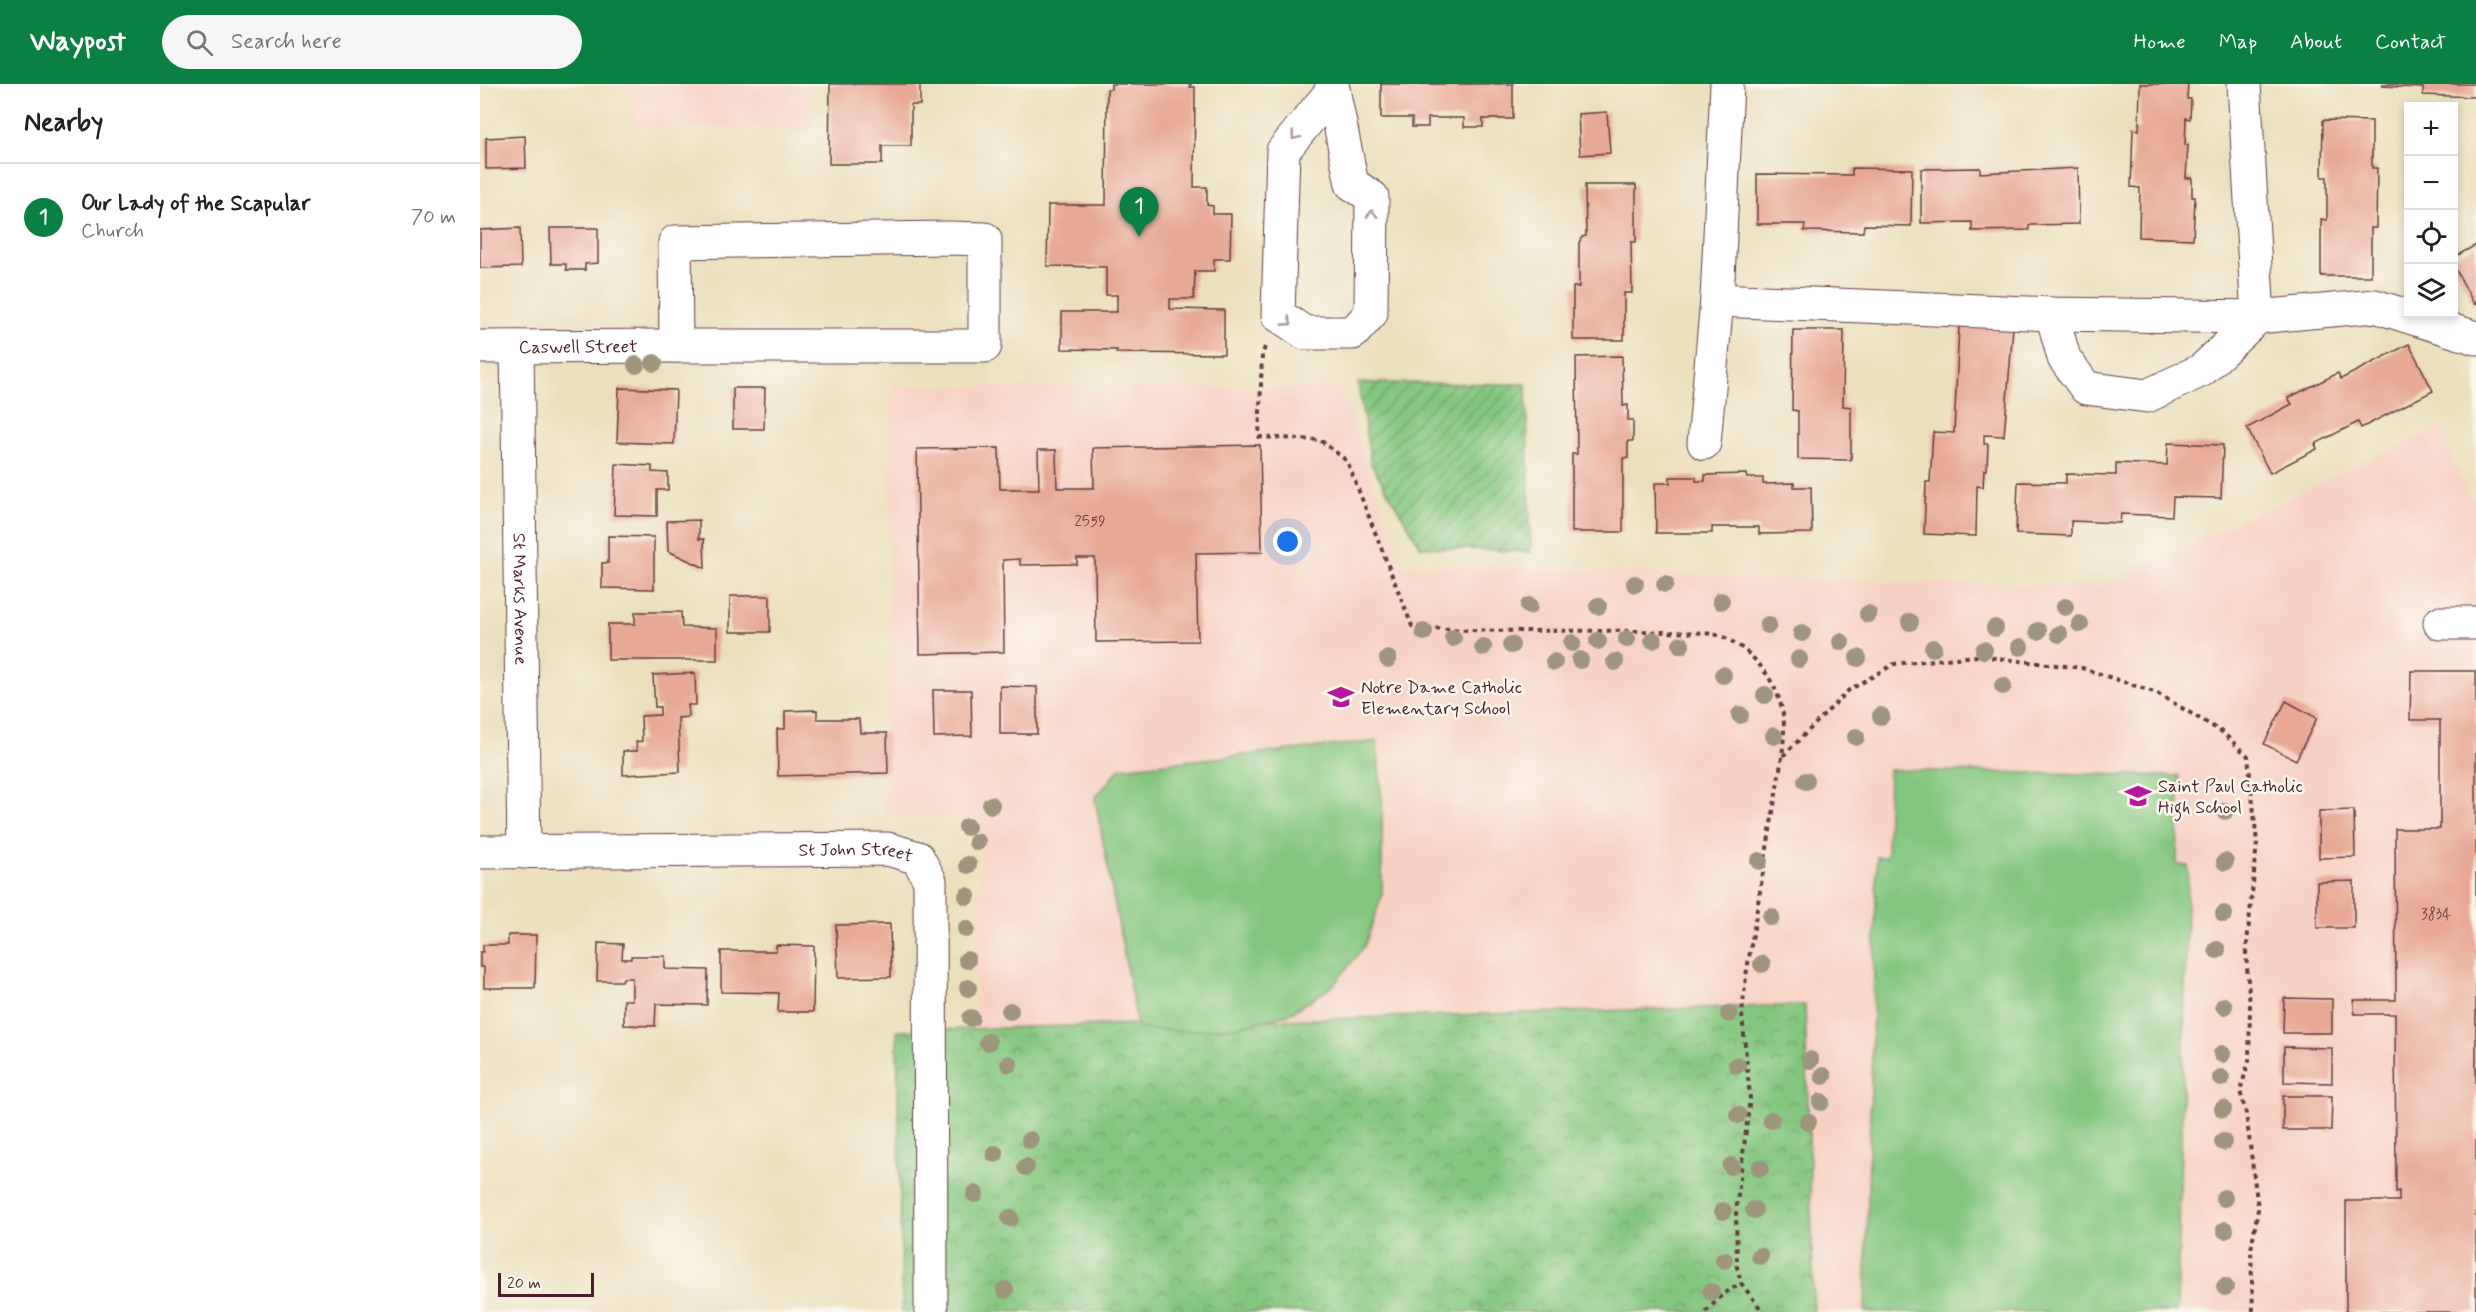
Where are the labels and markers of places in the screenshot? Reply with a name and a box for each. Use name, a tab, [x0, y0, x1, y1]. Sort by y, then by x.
pin: 1	[1120, 188, 1158, 237]
place label: Notre Dame Catholic Elementary School	[1361, 676, 1522, 721]
school or university icon: Notre Dame Catholic Elementary School	[1326, 682, 1356, 712]
place label: Saint Paul Catholic High School	[2158, 775, 2303, 822]
school or university icon: Saint Paul Catholic High School	[2123, 781, 2153, 811]

